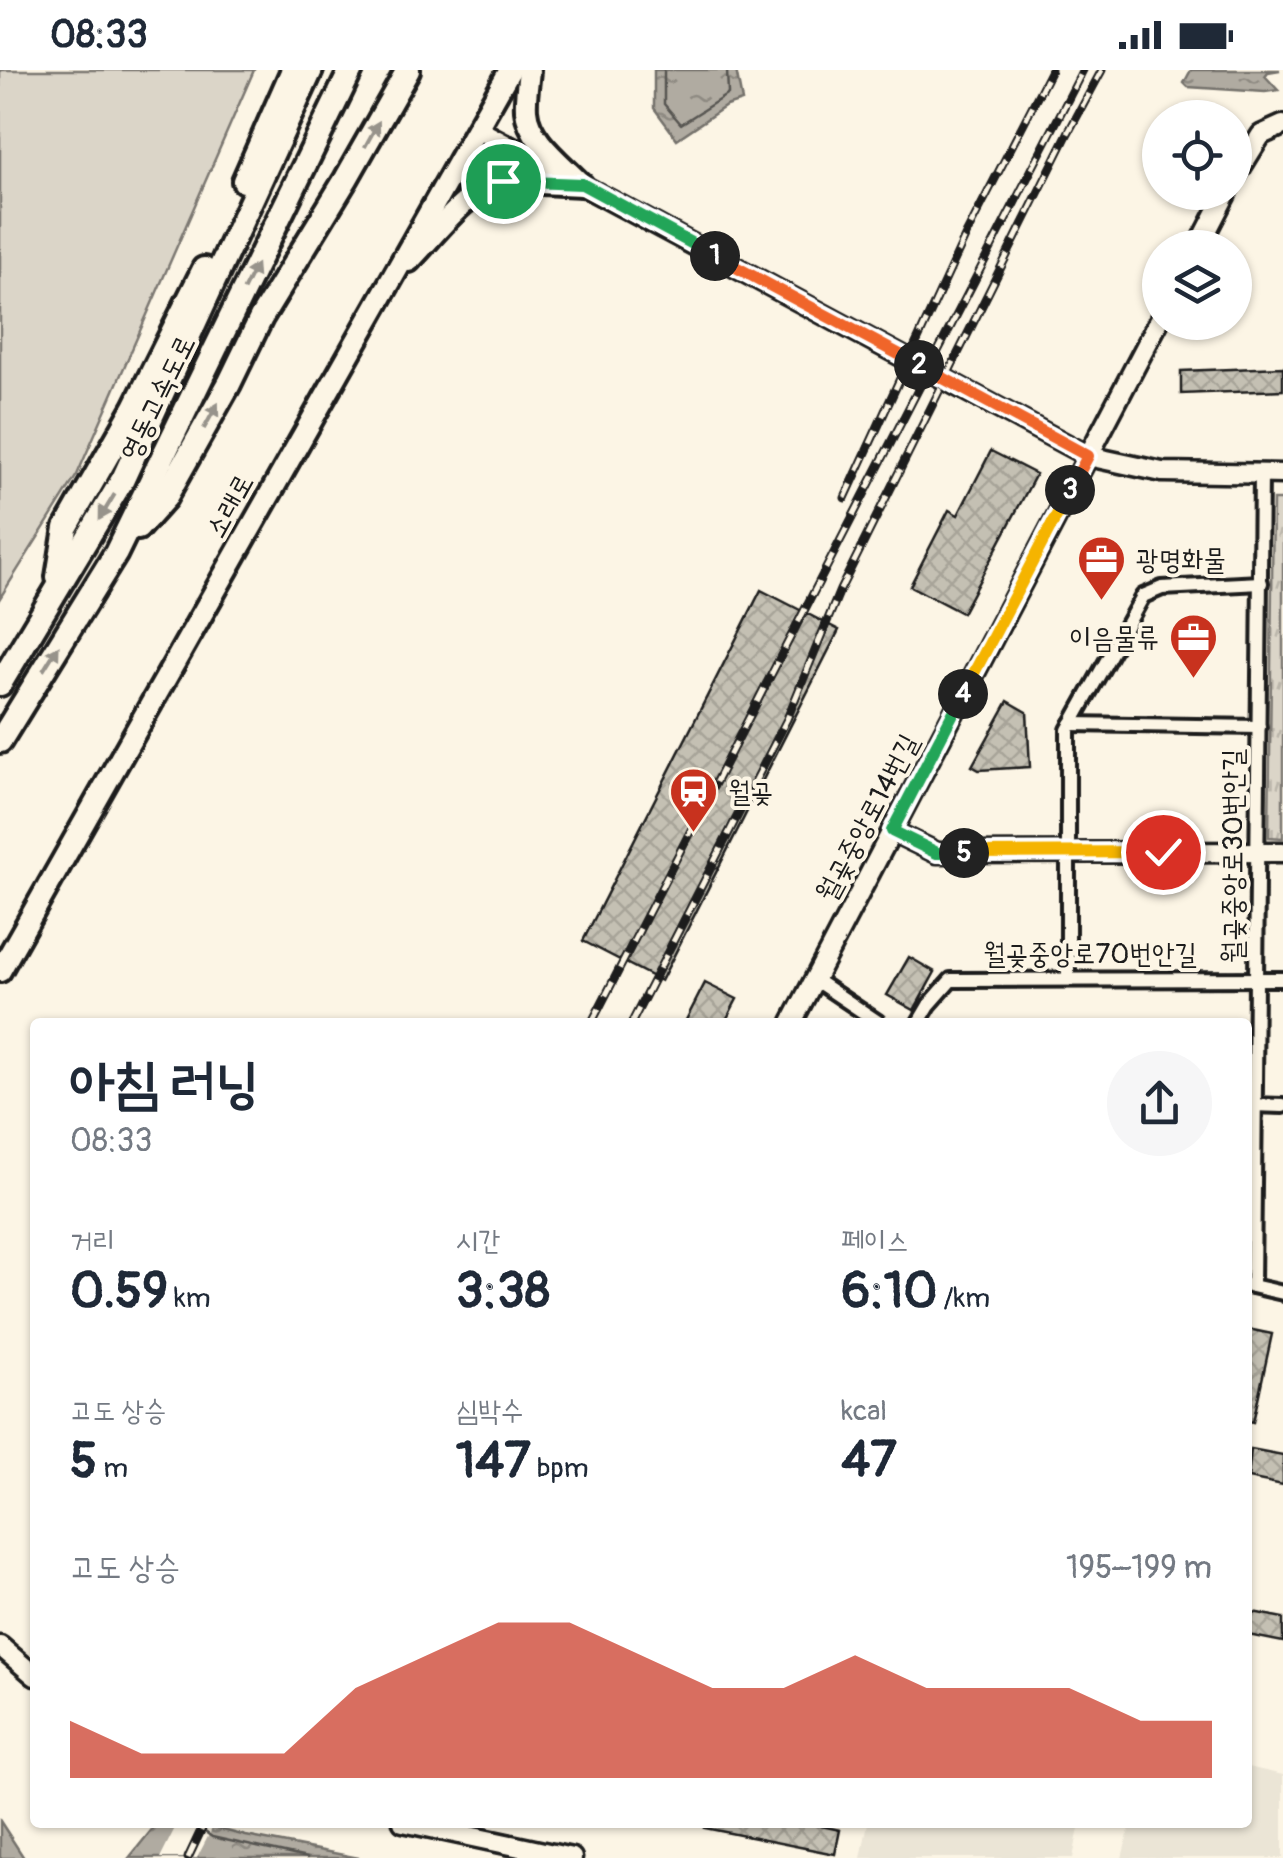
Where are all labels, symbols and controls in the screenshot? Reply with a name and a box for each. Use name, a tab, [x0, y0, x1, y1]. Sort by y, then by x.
text: 08:33	[50, 11, 148, 59]
map controls	[1142, 100, 1252, 340]
button: locate	[1142, 100, 1252, 210]
one-way arrow	[362, 120, 380, 148]
pin	[461, 139, 546, 224]
icon: arrive	[476, 154, 531, 209]
button: layers	[1142, 230, 1252, 340]
pin: 1	[690, 231, 740, 281]
text: 1	[710, 238, 720, 273]
one-way arrow	[242, 262, 259, 291]
street label: 영동고속도로	[113, 330, 203, 466]
pin: 2	[894, 340, 944, 390]
text: 2	[911, 347, 927, 382]
one-way arrow	[202, 402, 219, 431]
pin: 3	[1045, 465, 1095, 515]
street label: 소래로	[198, 468, 262, 544]
text: 3	[1062, 472, 1078, 507]
one-way arrow	[99, 493, 116, 521]
office icon: 광명화물	[1075, 534, 1127, 602]
place label: 광명화물	[1136, 543, 1226, 578]
office icon: 이음물류	[1168, 612, 1220, 680]
place label: 이음물류	[1069, 621, 1159, 656]
one-way arrow	[42, 644, 59, 672]
pin: 4	[938, 669, 988, 719]
text: 4	[955, 676, 971, 711]
street label: 월곶중앙로14번길	[809, 728, 927, 908]
street label: 월곶중앙로30번안길	[1216, 749, 1251, 964]
station icon: 월곶	[667, 766, 719, 834]
place label: 월곶	[728, 775, 773, 810]
pin	[1121, 810, 1206, 895]
icon: check	[1136, 825, 1191, 880]
pin: 5	[939, 828, 989, 878]
text: 5	[956, 835, 972, 870]
street label: 월곶중앙로70번안길	[983, 937, 1197, 972]
text: 아침 러닝	[70, 1049, 259, 1118]
button: share	[1107, 1051, 1212, 1156]
text: 08:33	[70, 1121, 152, 1161]
text: 거리	[70, 1224, 115, 1259]
text: 시간	[456, 1224, 501, 1259]
text: 페이스	[841, 1224, 909, 1259]
text: 0.59	[70, 1260, 168, 1323]
text: 3:38	[456, 1260, 550, 1323]
text: 6:10	[841, 1260, 937, 1323]
text: km	[168, 1281, 211, 1316]
text: /km	[937, 1281, 990, 1316]
text: 고도 상승	[70, 1394, 166, 1429]
text: 심박수	[456, 1394, 523, 1429]
text: kcal	[841, 1394, 887, 1429]
text: 47	[841, 1429, 897, 1492]
text: 5	[70, 1430, 97, 1493]
text: 147	[456, 1430, 531, 1493]
text: m	[97, 1451, 128, 1486]
text: bpm	[531, 1451, 589, 1486]
text: 고도 상승	[70, 1548, 180, 1588]
text: 195–199 m	[1066, 1548, 1212, 1588]

